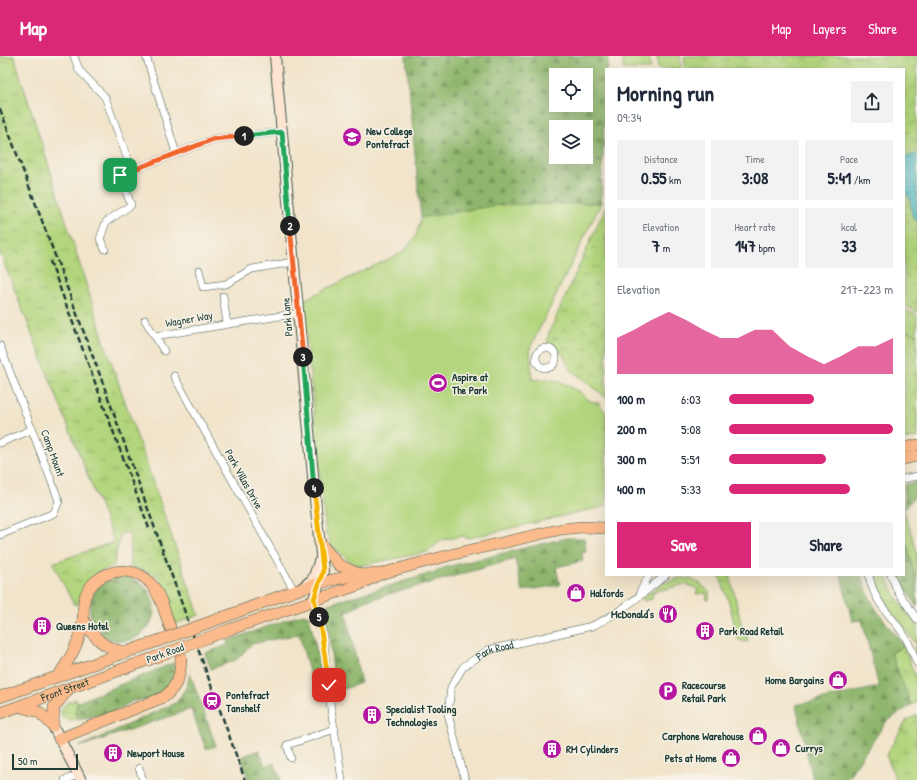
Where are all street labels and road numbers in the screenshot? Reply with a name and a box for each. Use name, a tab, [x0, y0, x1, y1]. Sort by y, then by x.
street label: Park Lane	[278, 297, 296, 337]
street label: Wagner Way	[164, 308, 214, 330]
street label: Camp Mount	[38, 427, 68, 479]
street label: Park Villas Drive	[222, 447, 266, 512]
street label: Park Road	[473, 637, 515, 663]
street label: Park Road	[144, 640, 186, 666]
street label: Front Street	[38, 675, 91, 705]

